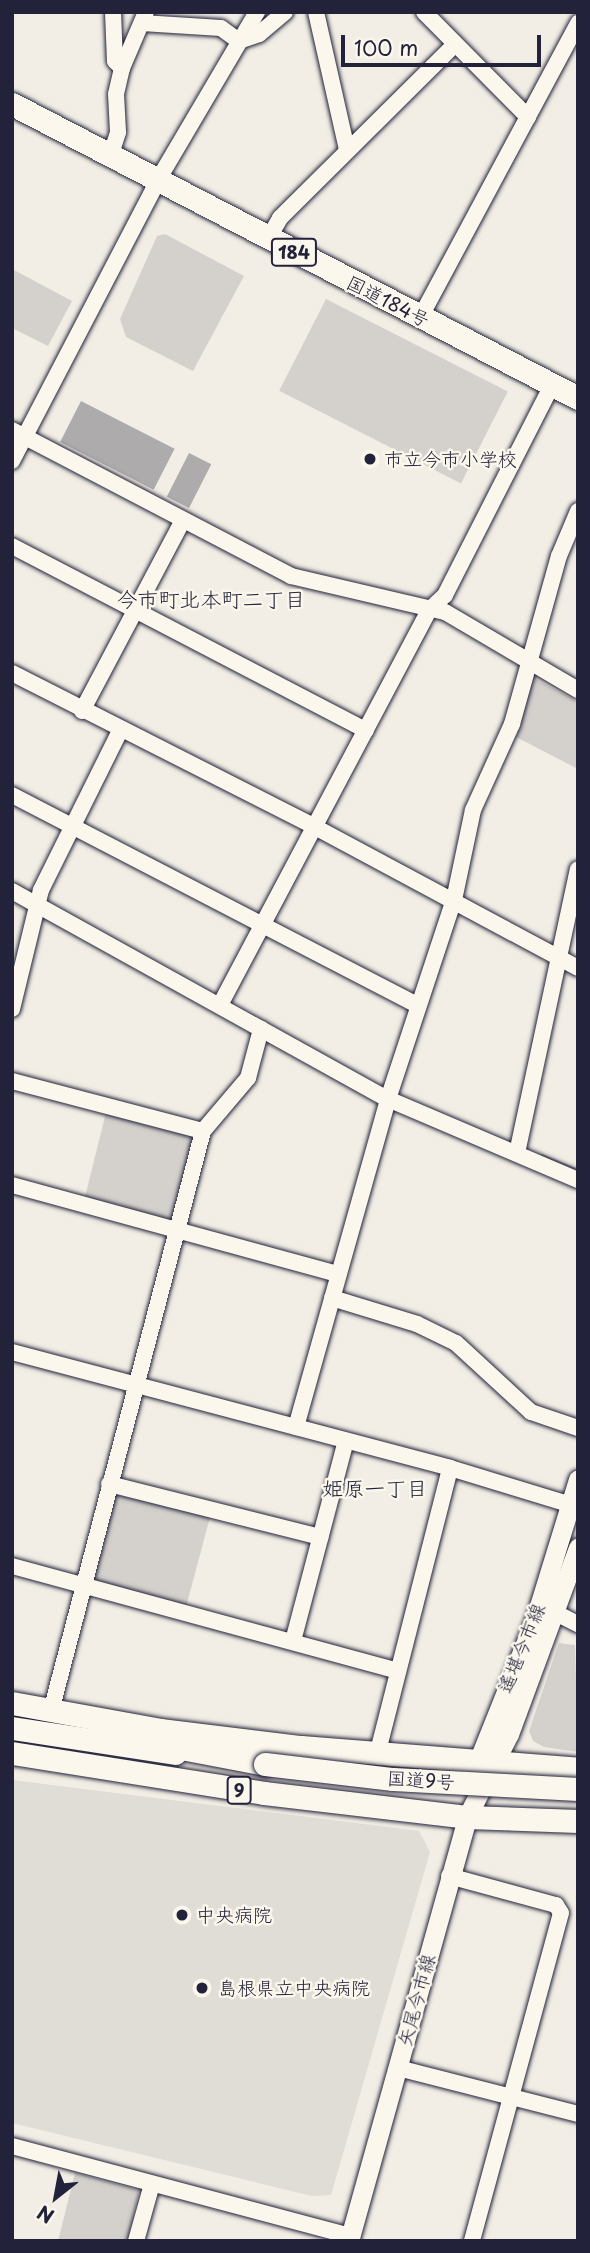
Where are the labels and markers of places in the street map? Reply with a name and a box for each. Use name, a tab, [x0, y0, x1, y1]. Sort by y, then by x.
place label: 市立今市小学校	[384, 448, 517, 470]
marker: 市立今市小学校	[362, 451, 378, 467]
place label: 中央病院	[196, 1904, 272, 1926]
marker: 中央病院	[174, 1907, 190, 1923]
place label: 島根県立中央病院	[218, 1977, 370, 1999]
marker: 島根県立中央病院	[192, 1978, 212, 1998]

